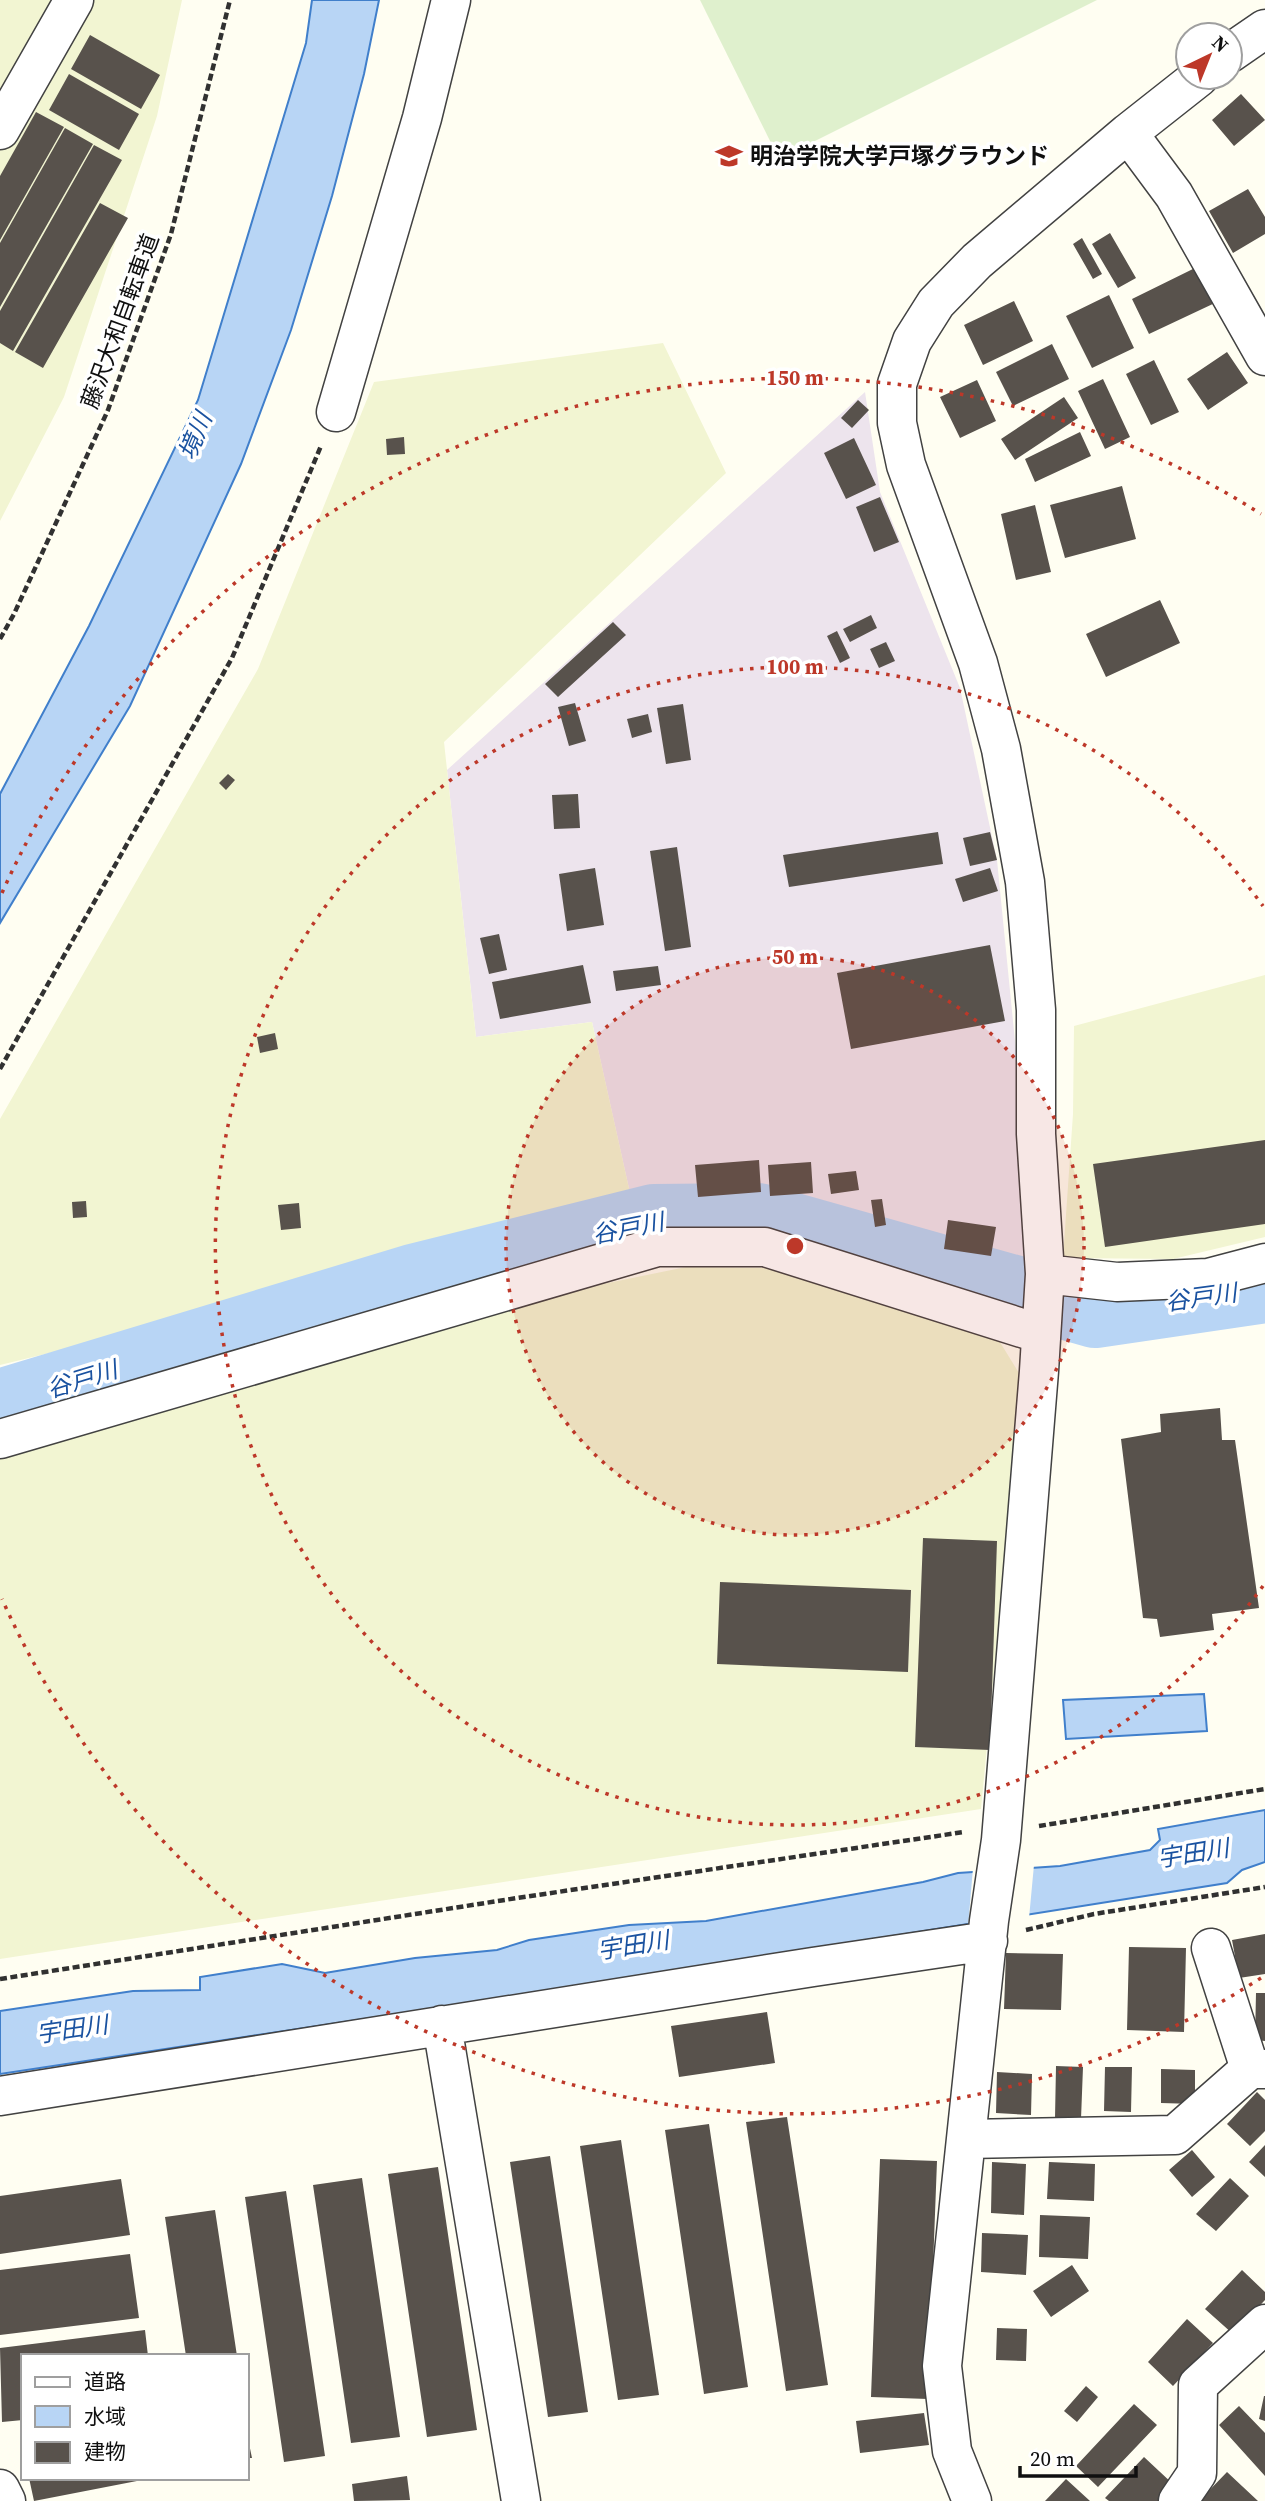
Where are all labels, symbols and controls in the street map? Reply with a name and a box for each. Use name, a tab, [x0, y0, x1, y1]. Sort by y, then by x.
north arrow	[1174, 21, 1244, 91]
text: N	[1207, 29, 1235, 58]
place label: 明治学院大学戸塚グラウンド	[750, 140, 1049, 172]
school or university icon: 明治学院大学戸塚グラウンド	[714, 141, 744, 171]
street label: 藤沢大和自転車道	[73, 229, 167, 413]
text: 150 m	[766, 363, 824, 392]
water label: 境川	[170, 405, 221, 465]
text: 100 m	[766, 652, 824, 681]
text: 50 m	[772, 942, 818, 971]
water label: 谷戸川	[590, 1204, 669, 1251]
centre of rings	[783, 1234, 807, 1258]
water label: 谷戸川	[1163, 1275, 1242, 1318]
water label: 谷戸川	[43, 1352, 124, 1405]
water label: 宇田川	[1155, 1831, 1234, 1875]
water label: 宇田川	[595, 1923, 674, 1967]
water label: 宇田川	[34, 2007, 113, 2050]
legend	[21, 2354, 248, 2480]
text: 道路	[84, 2367, 126, 2396]
text: 水域	[84, 2402, 126, 2431]
scale bar	[1020, 2434, 1136, 2478]
text: 建物	[84, 2437, 126, 2466]
text: 20 m	[1030, 2444, 1075, 2473]

